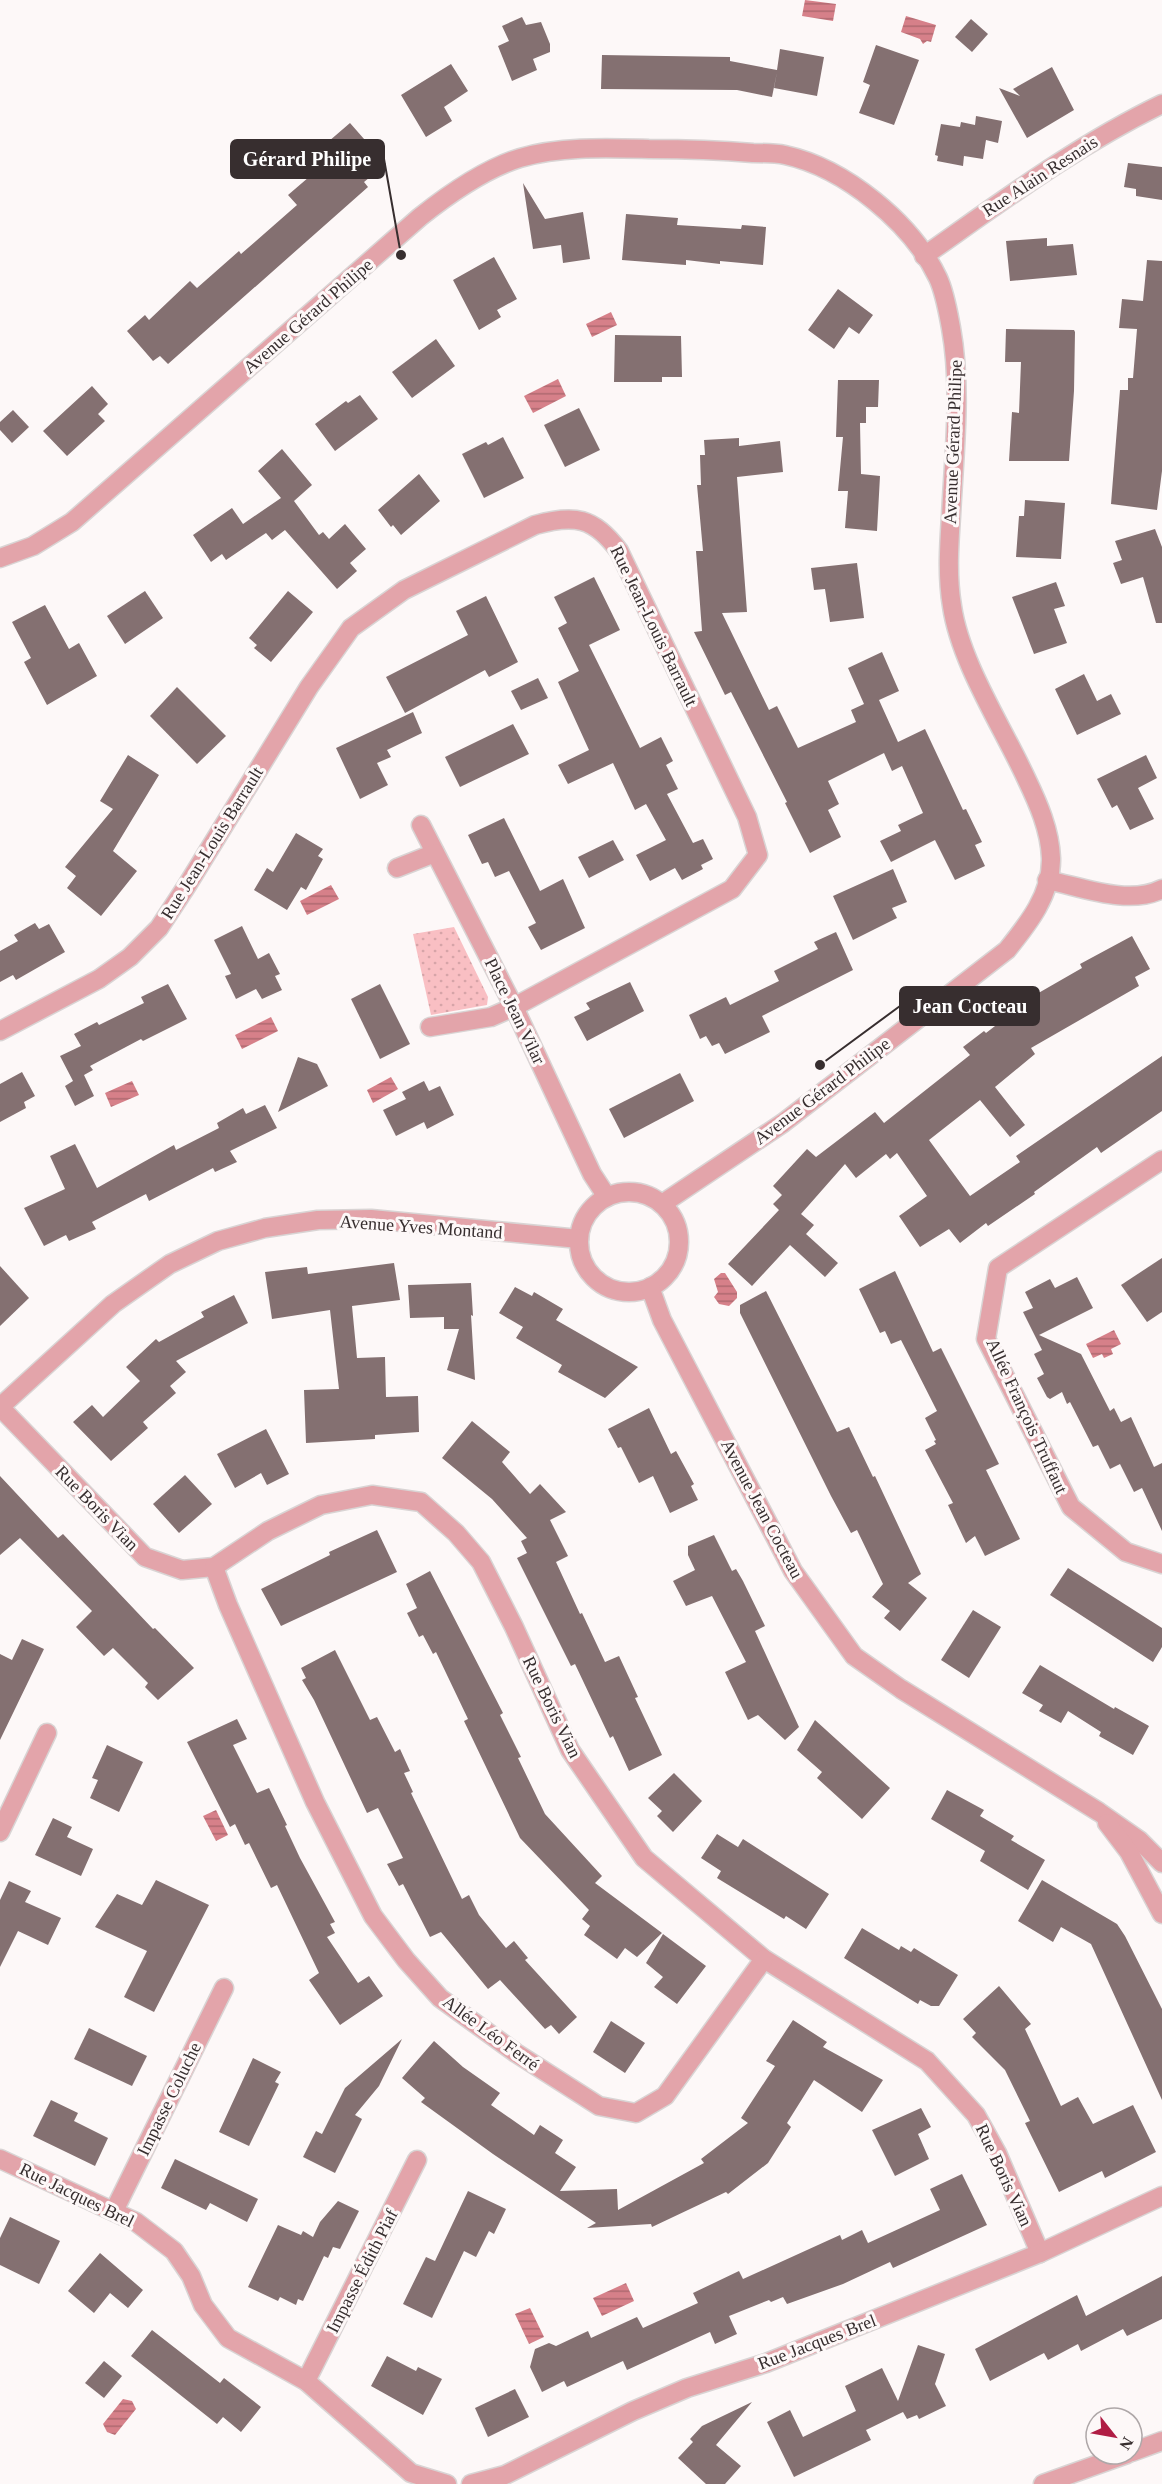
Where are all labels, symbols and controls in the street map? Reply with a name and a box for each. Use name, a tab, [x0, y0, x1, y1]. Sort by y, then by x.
street label: Rue Alain Resnais	[979, 131, 1101, 221]
callout: Gérard Philipe	[231, 140, 384, 178]
text: Gérard Philipe	[243, 148, 371, 171]
street label: Avenue Gérard Philipe	[239, 254, 377, 378]
street label: Avenue Gérard Philipe	[940, 359, 966, 525]
street label: Rue Jean-Louis Barrault	[606, 543, 702, 709]
street label: Rue Jean-Louis Barrault	[157, 763, 267, 923]
street label: Place Jean Vilar	[481, 955, 549, 1067]
callout: Jean Cocteau	[900, 987, 1039, 1025]
text: Jean Cocteau	[913, 995, 1027, 1017]
street label: Avenue Gérard Philipe	[750, 1033, 894, 1149]
street label: Avenue Yves Montand	[339, 1211, 503, 1243]
street label: Allée François Truffaut	[982, 1335, 1072, 1497]
street label: Avenue Jean Cocteau	[717, 1436, 807, 1582]
street label: Rue Boris Vian	[51, 1461, 143, 1555]
street label: Rue Boris Vian	[519, 1653, 585, 1761]
street label: Allée Léo Ferré	[439, 1991, 543, 2075]
street label: Impasse Coluche	[133, 2039, 205, 2159]
street label: Rue Boris Vian	[972, 2121, 1036, 2229]
street label: Rue Jacques Brel	[16, 2159, 138, 2231]
street label: Impasse Édith Piaf	[321, 2205, 402, 2336]
street label: Rue Jacques Brel	[755, 2310, 879, 2374]
north arrow	[1084, 2406, 1144, 2466]
text: N	[1116, 2434, 1137, 2453]

